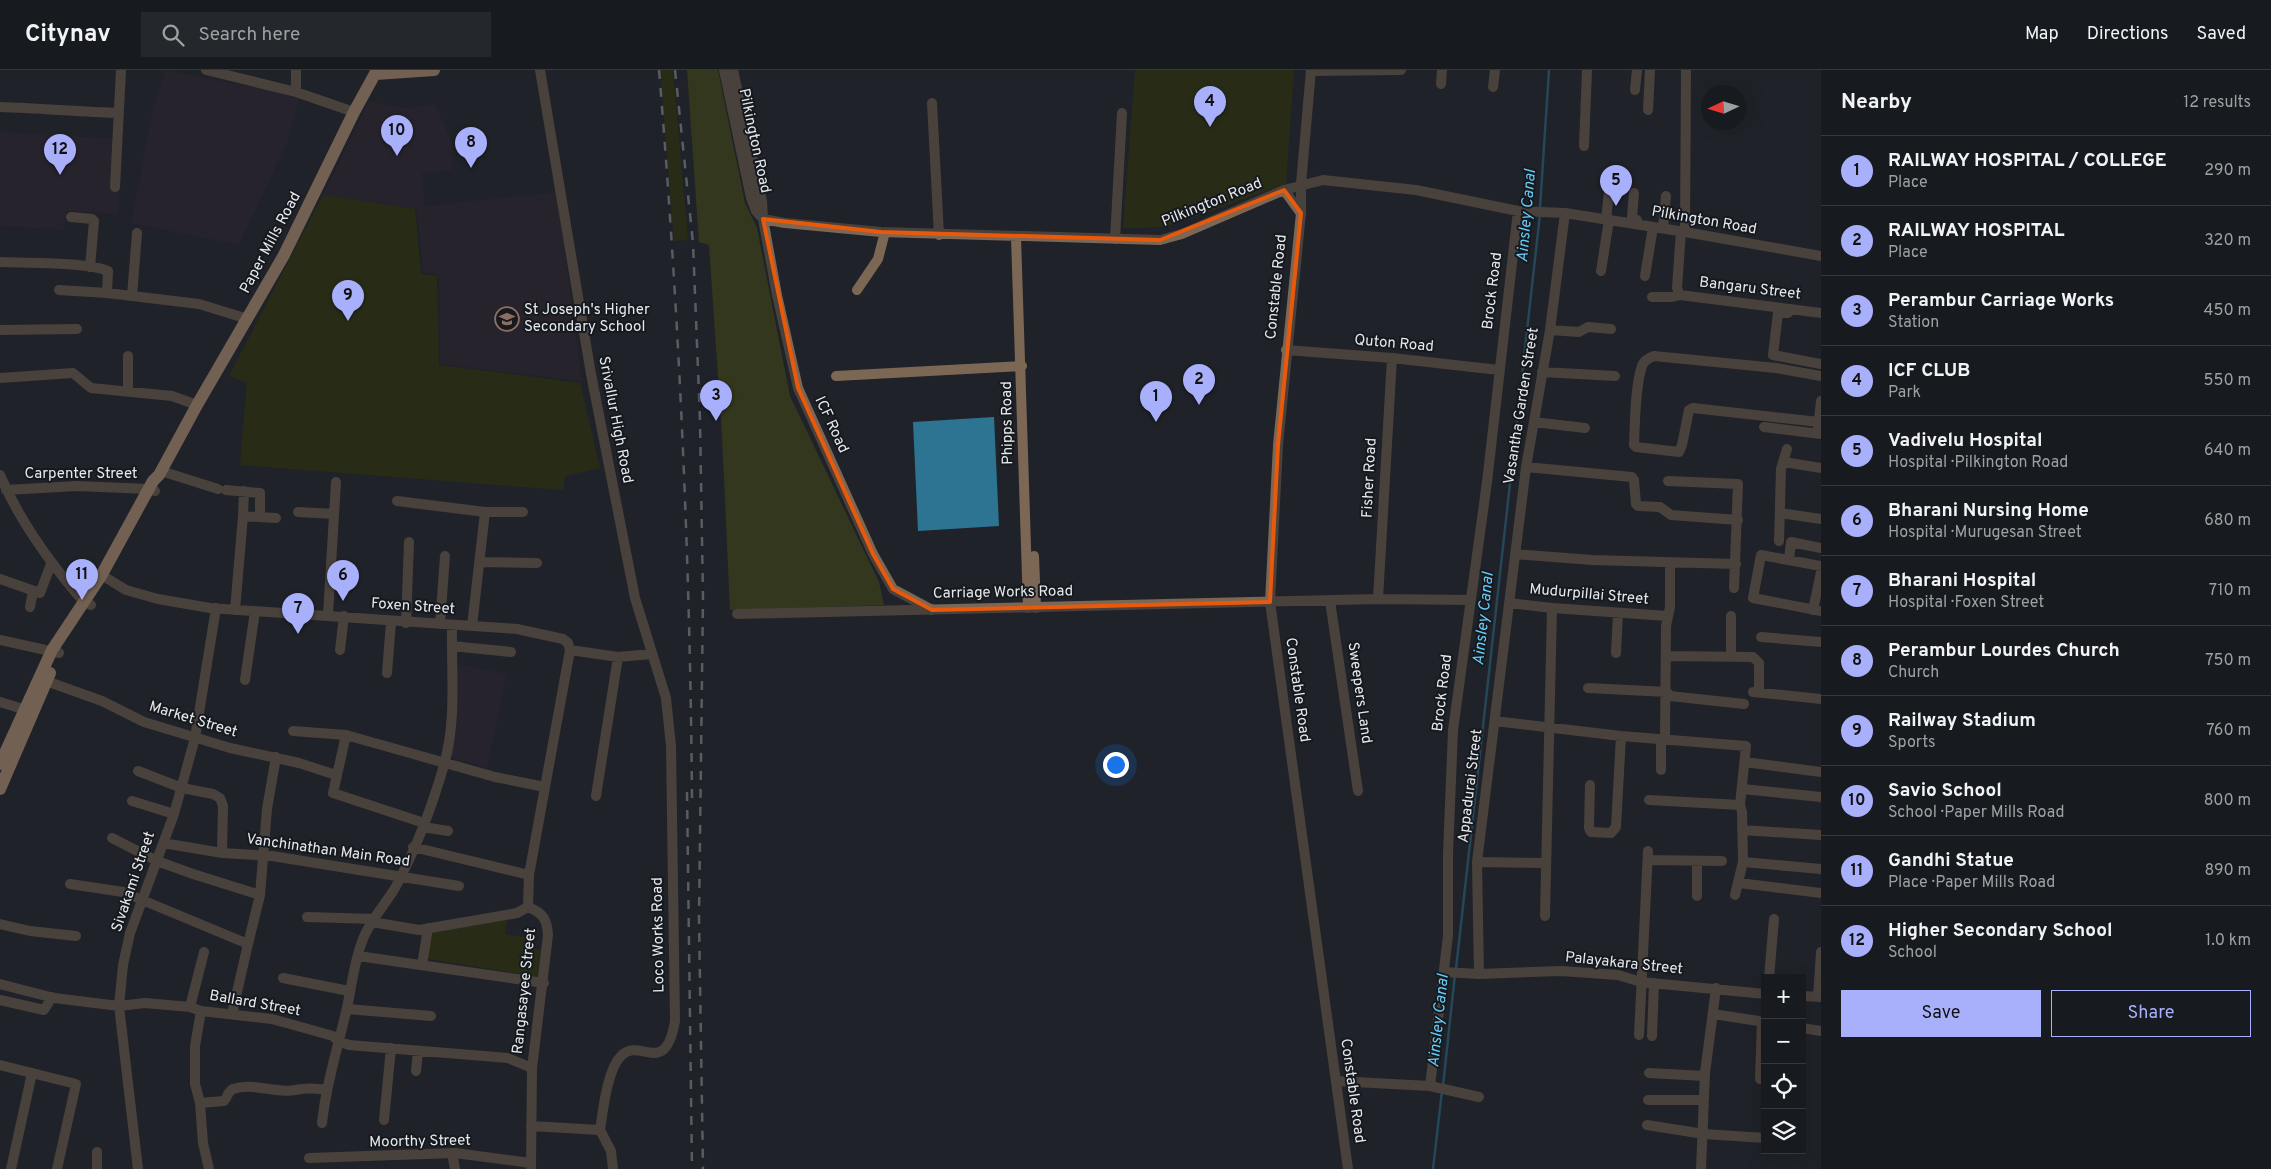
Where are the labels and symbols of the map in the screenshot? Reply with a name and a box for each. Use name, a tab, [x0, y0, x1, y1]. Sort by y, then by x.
north arrow	[1701, 85, 1746, 130]
pin: 4	[1194, 86, 1226, 127]
street label: Pilkington Road	[734, 87, 774, 195]
pin: 10	[381, 115, 413, 156]
pin: 8	[455, 127, 487, 168]
pin: 12	[44, 134, 76, 175]
pin: 5	[1600, 165, 1632, 206]
water label: Ainsley Canal	[1513, 168, 1541, 263]
street label: Pilkington Road	[1159, 174, 1265, 232]
street label: Paper Mills Road	[236, 189, 306, 297]
street label: Pilkington Road	[1650, 202, 1758, 240]
street label: Constable Road	[1262, 234, 1292, 340]
street label: Brock Road	[1479, 251, 1507, 331]
street label: Bangaru Street	[1698, 273, 1802, 305]
pin: 9	[332, 280, 364, 321]
place label: St Joseph's Higher Secondary School	[524, 301, 650, 337]
school or university icon: St Joseph's Higher Secondary School	[494, 306, 520, 332]
street label: Vasantha Garden Street	[1500, 326, 1544, 486]
street label: Quton Road	[1353, 331, 1435, 357]
street label: Srivallur High Road	[593, 355, 637, 485]
pin: 2	[1183, 364, 1215, 405]
pin: 3	[700, 380, 732, 421]
street label: Phipps Road	[998, 381, 1018, 465]
pin: 1	[1140, 381, 1172, 422]
street label: ICF Road	[810, 394, 852, 456]
street label: Fisher Road	[1358, 437, 1382, 519]
street label: Carpenter Street	[24, 465, 138, 484]
pin: 11	[66, 559, 98, 600]
pin: 6	[327, 560, 359, 601]
water label: Ainsley Canal	[1469, 571, 1499, 666]
street label: Mudurpillai Street	[1528, 580, 1650, 610]
street label: Carriage Works Road	[933, 582, 1073, 604]
pin: 7	[282, 593, 314, 634]
street label: Foxen Street	[370, 595, 456, 619]
street label: Constable Road	[1280, 636, 1314, 744]
street label: Sweepers Land	[1342, 641, 1376, 745]
street label: Brock Road	[1429, 653, 1457, 733]
street label: Market Street	[147, 698, 239, 742]
street label: Appadurai Street	[1455, 728, 1487, 844]
your location	[1103, 752, 1129, 778]
street label: Sivakami Street	[108, 829, 160, 935]
street label: Vanchinathan Main Road	[245, 830, 411, 872]
street label: Loco Works Road	[648, 877, 670, 993]
street label: Rangasayee Street	[509, 927, 541, 1055]
street label: Palayakara Street	[1564, 948, 1684, 980]
water label: Ainsley Canal	[1424, 973, 1454, 1068]
street label: Ballard Street	[208, 987, 302, 1021]
street label: Constable Road	[1335, 1037, 1369, 1145]
street label: Moorthy Street	[369, 1132, 471, 1152]

